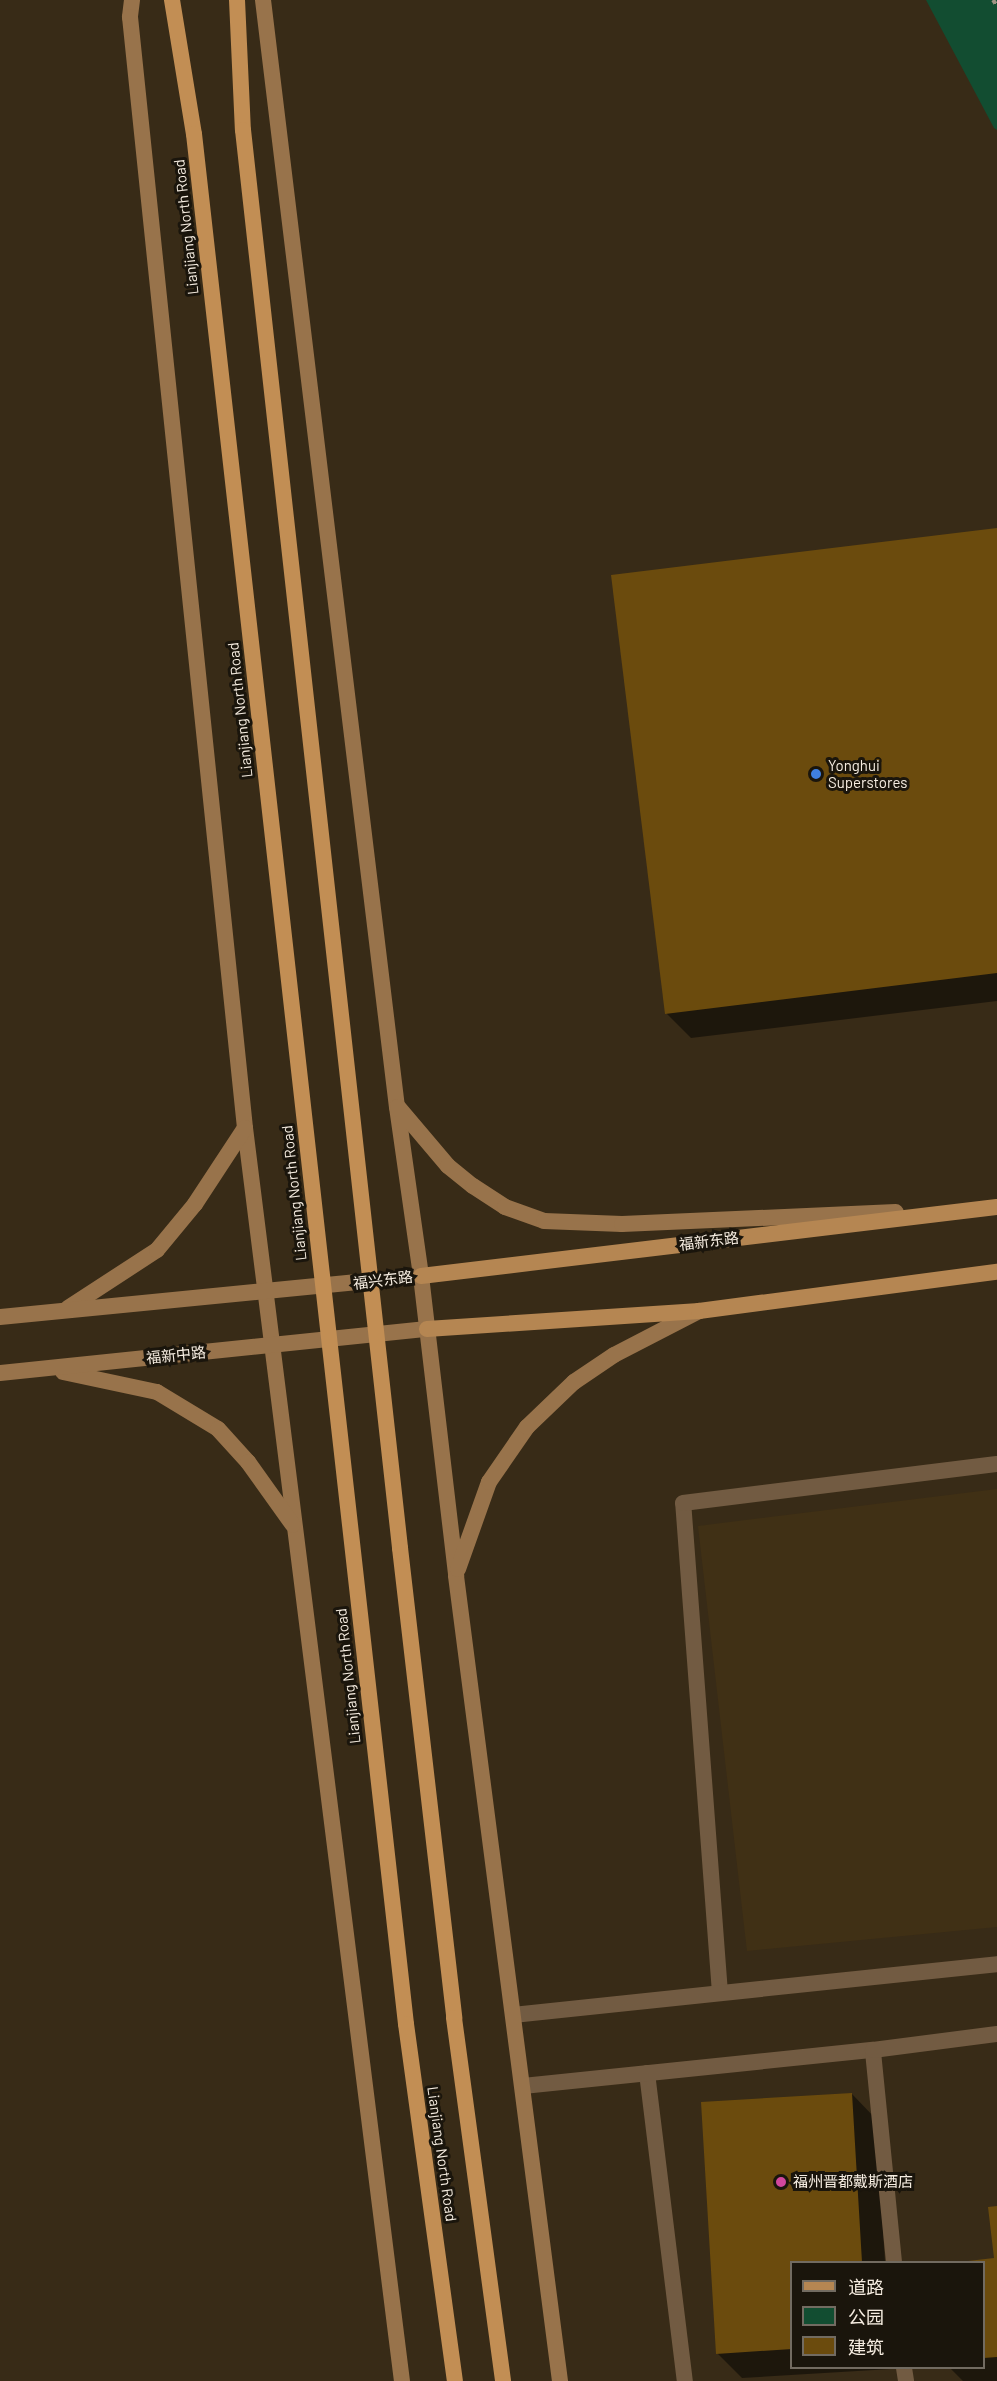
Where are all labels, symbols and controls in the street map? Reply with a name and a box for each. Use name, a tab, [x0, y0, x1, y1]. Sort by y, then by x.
street label: Lianjiang North Road	[170, 158, 202, 296]
street label: Lianjiang North Road	[224, 641, 256, 779]
place label: Yonghui Superstores	[828, 756, 907, 791]
marker: Yonghui Superstores	[809, 767, 823, 781]
street label: Lianjiang North Road	[278, 1124, 310, 1262]
street label: 福新东路	[678, 1228, 740, 1254]
street label: 福兴东路	[352, 1267, 414, 1293]
street label: 福新中路	[145, 1343, 207, 1367]
street label: Lianjiang North Road	[332, 1607, 364, 1745]
street label: Lianjiang North Road	[424, 2085, 460, 2223]
place label: 福州晋都戴斯酒店	[793, 2173, 913, 2191]
marker: 福州晋都戴斯酒店	[774, 2175, 788, 2189]
legend	[790, 2261, 985, 2369]
text: 道路	[848, 2276, 884, 2298]
text: 公园	[848, 2306, 884, 2328]
text: 建筑	[848, 2336, 884, 2358]

